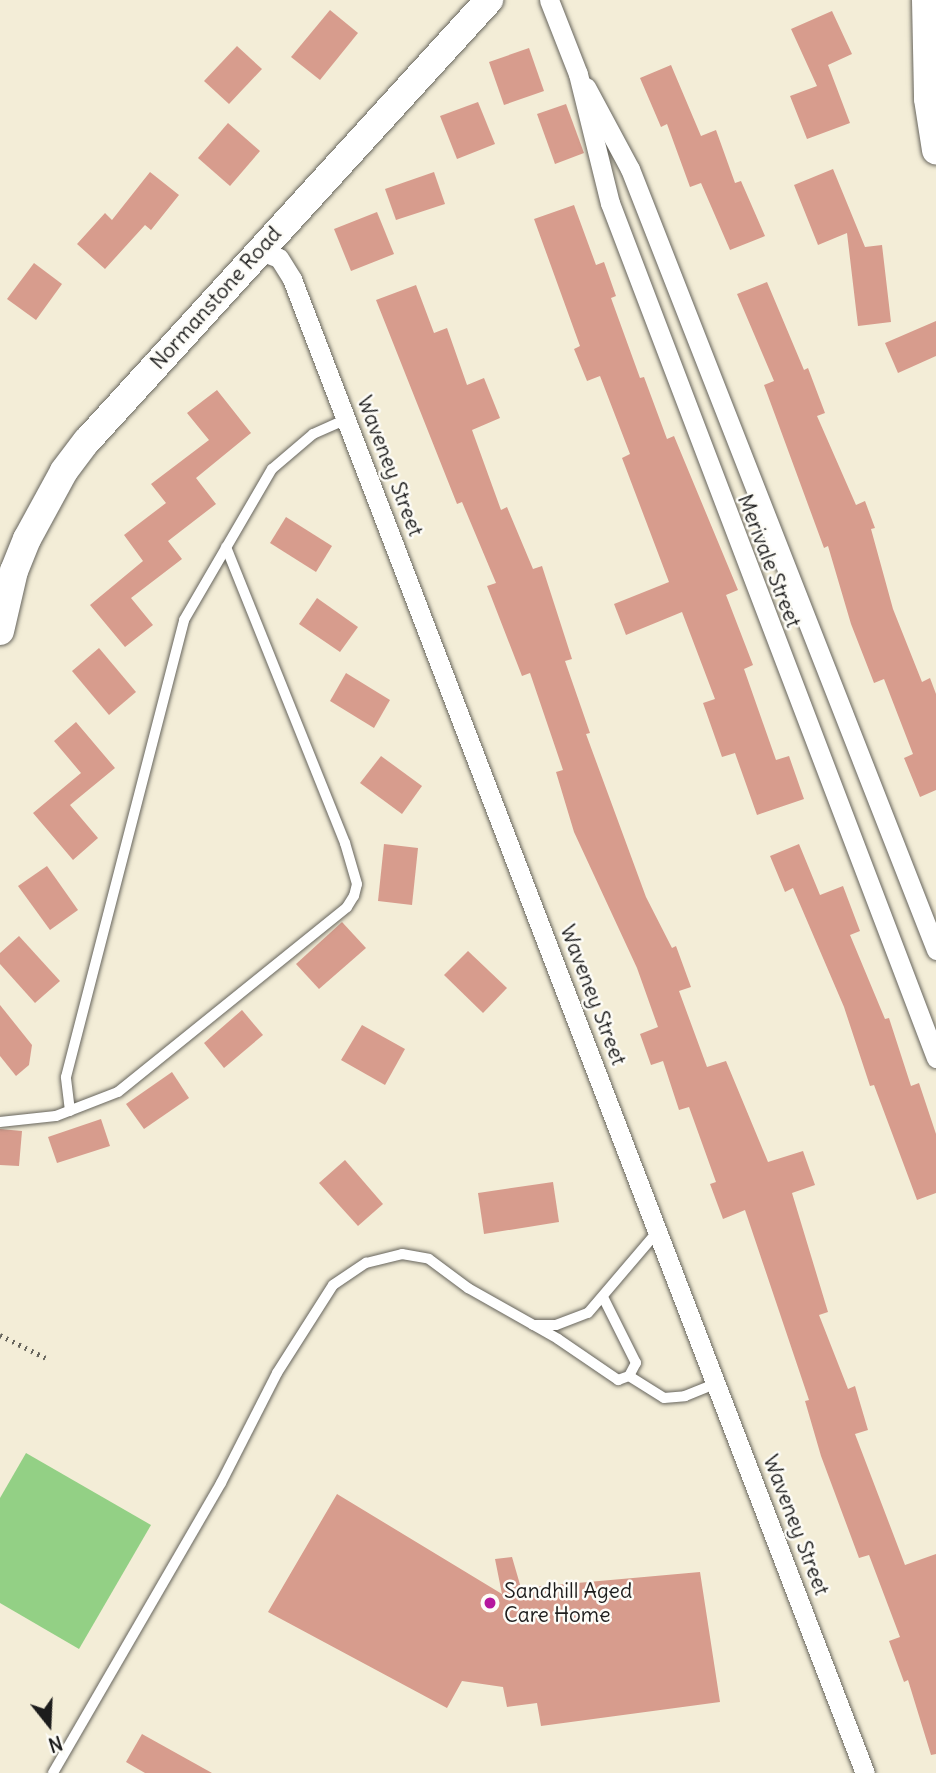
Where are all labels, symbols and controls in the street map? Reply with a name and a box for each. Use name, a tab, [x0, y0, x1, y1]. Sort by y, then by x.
street label: Normanstone Road	[145, 221, 287, 375]
street label: Waveney Street	[352, 392, 428, 540]
street label: Merivale Street	[732, 491, 806, 631]
street label: Waveney Street	[555, 921, 631, 1069]
street label: Waveney Street	[758, 1451, 834, 1599]
place label: Sandhill Aged Care Home	[504, 1578, 632, 1628]
marker: Sandhill Aged Care Home	[482, 1595, 498, 1611]
north arrow	[14, 1689, 84, 1759]
text: N	[46, 1731, 65, 1757]

